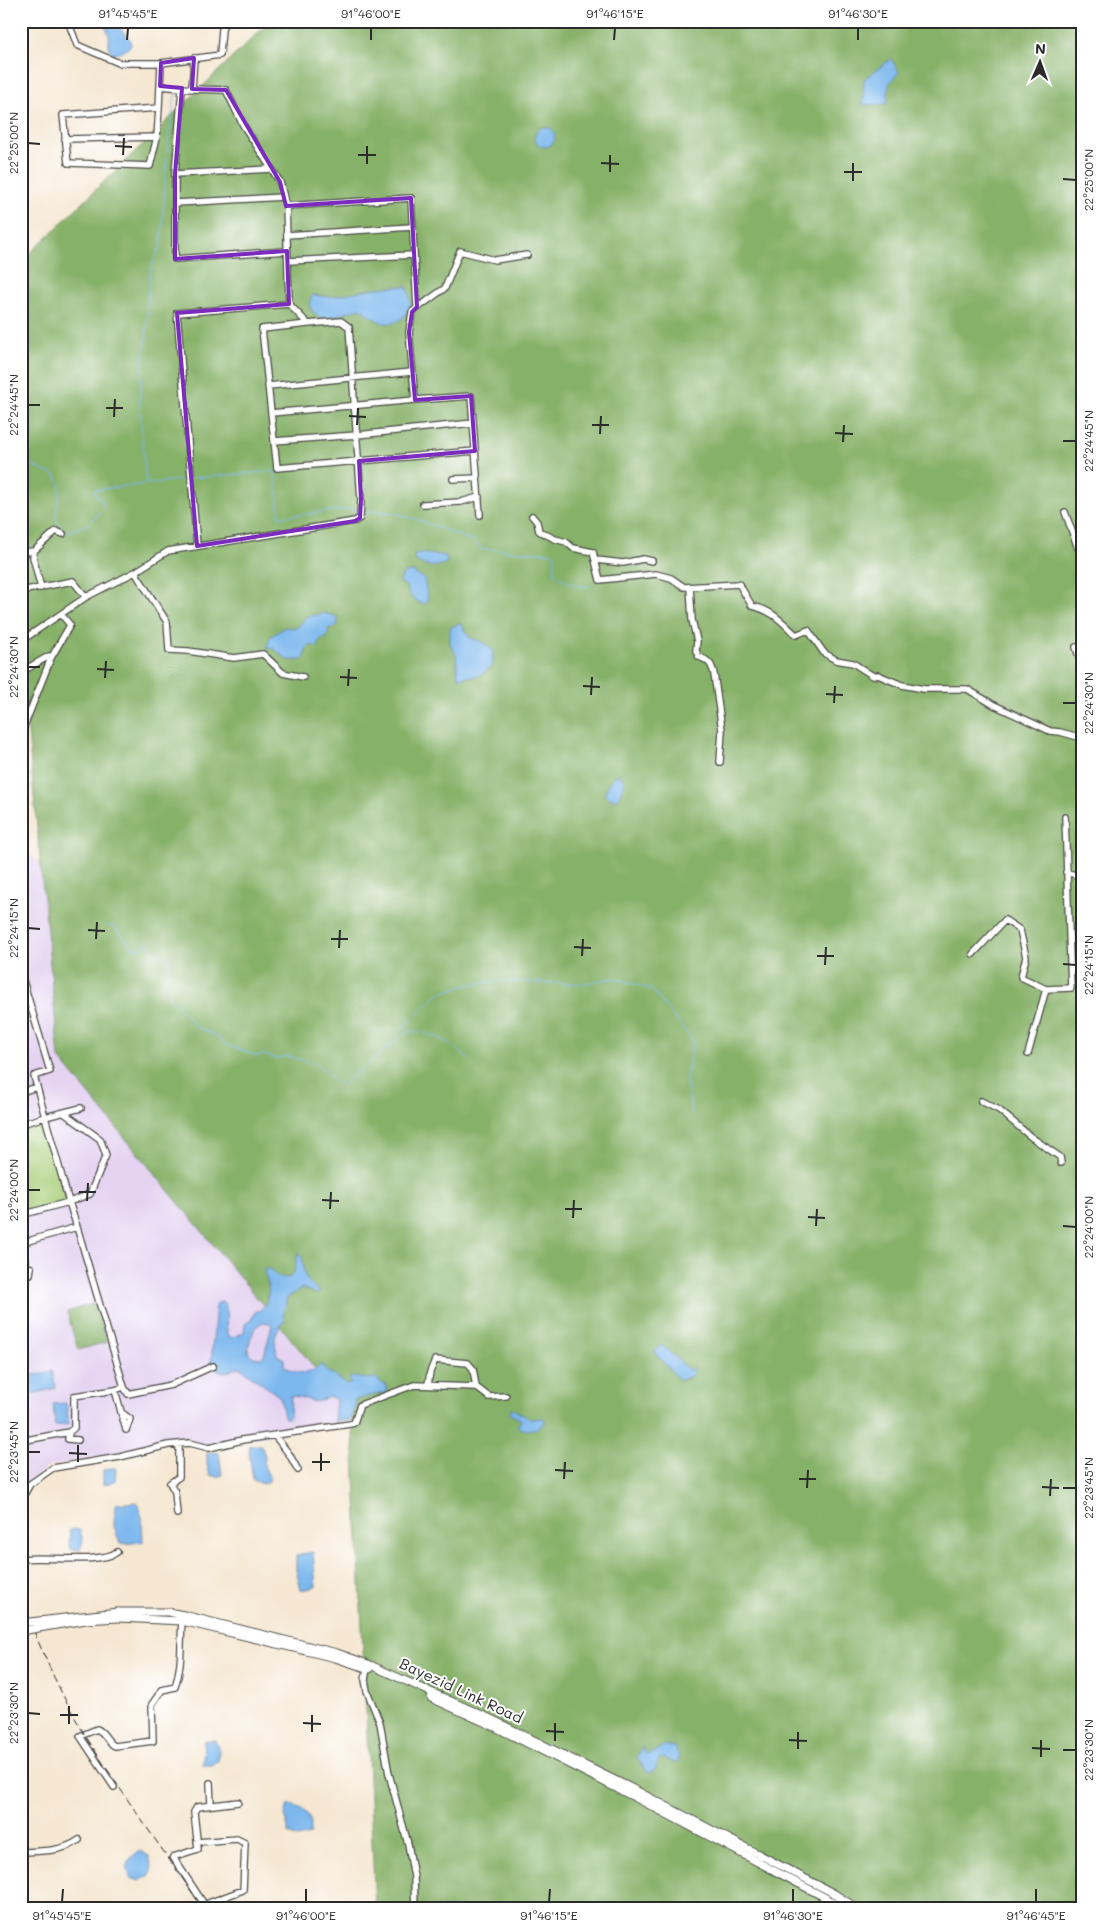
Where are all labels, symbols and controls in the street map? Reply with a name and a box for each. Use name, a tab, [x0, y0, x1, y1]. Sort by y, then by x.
text: 91°45'45"E	[99, 5, 158, 21]
text: 91°46'00"E	[341, 5, 401, 21]
text: 91°46'15"E	[586, 5, 644, 21]
text: 91°46'30"E	[828, 5, 888, 21]
north arrow	[1016, 38, 1066, 88]
text: N	[1035, 39, 1046, 58]
text: 22°25'00"N	[5, 112, 21, 174]
text: 22°25'00"N	[1080, 149, 1096, 211]
text: 22°24'45"N	[5, 374, 21, 436]
text: 22°24'45"N	[1080, 410, 1096, 472]
text: 22°24'30"N	[5, 636, 21, 698]
text: 22°24'30"N	[1080, 672, 1096, 734]
text: 22°24'15"N	[5, 898, 21, 958]
text: 22°24'15"N	[1080, 935, 1096, 995]
text: 22°24'00"N	[5, 1159, 21, 1221]
text: 22°24'00"N	[1080, 1196, 1096, 1258]
text: 22°23'45"N	[5, 1421, 21, 1483]
text: 22°23'45"N	[1080, 1457, 1096, 1519]
street label: Bayezid Link Road	[397, 1653, 526, 1727]
text: 22°23'30"N	[5, 1682, 21, 1744]
text: 22°23'30"N	[1080, 1719, 1096, 1781]
text: 91°45'45"E	[33, 1907, 92, 1923]
text: 91°46'00"E	[276, 1907, 336, 1923]
text: 91°46'15"E	[520, 1907, 578, 1923]
text: 91°46'30"E	[763, 1907, 823, 1923]
text: 91°46'45"E	[1006, 1907, 1066, 1923]

